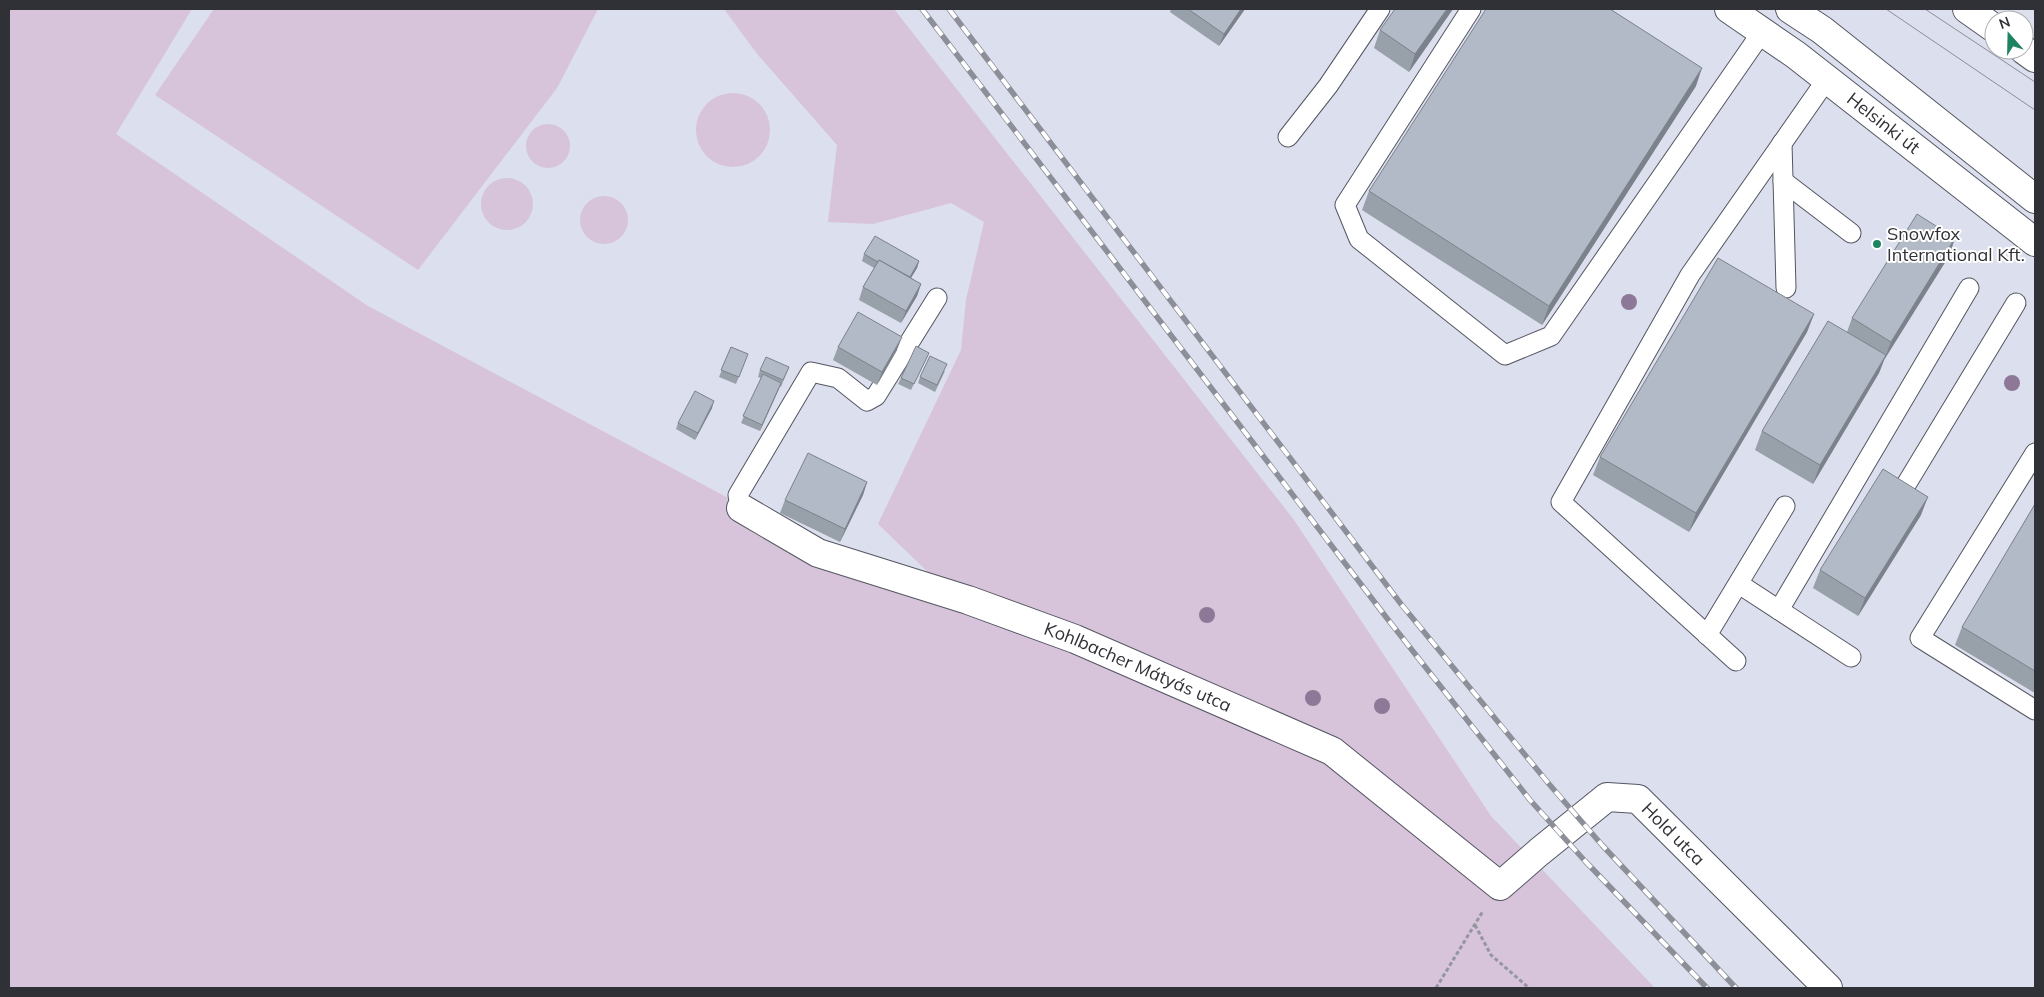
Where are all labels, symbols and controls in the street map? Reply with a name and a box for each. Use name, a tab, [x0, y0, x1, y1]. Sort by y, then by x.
north arrow	[1984, 10, 2034, 60]
text: N	[1997, 13, 2013, 33]
street label: Helsinki út	[1842, 87, 1925, 159]
place label: Snowfox International Kft.	[1887, 222, 2025, 266]
marker: Snowfox International Kft.	[1871, 238, 1883, 250]
street label: Kohlbacher Mátyás utca	[1041, 617, 1235, 717]
street label: Hold utca	[1637, 797, 1710, 870]

